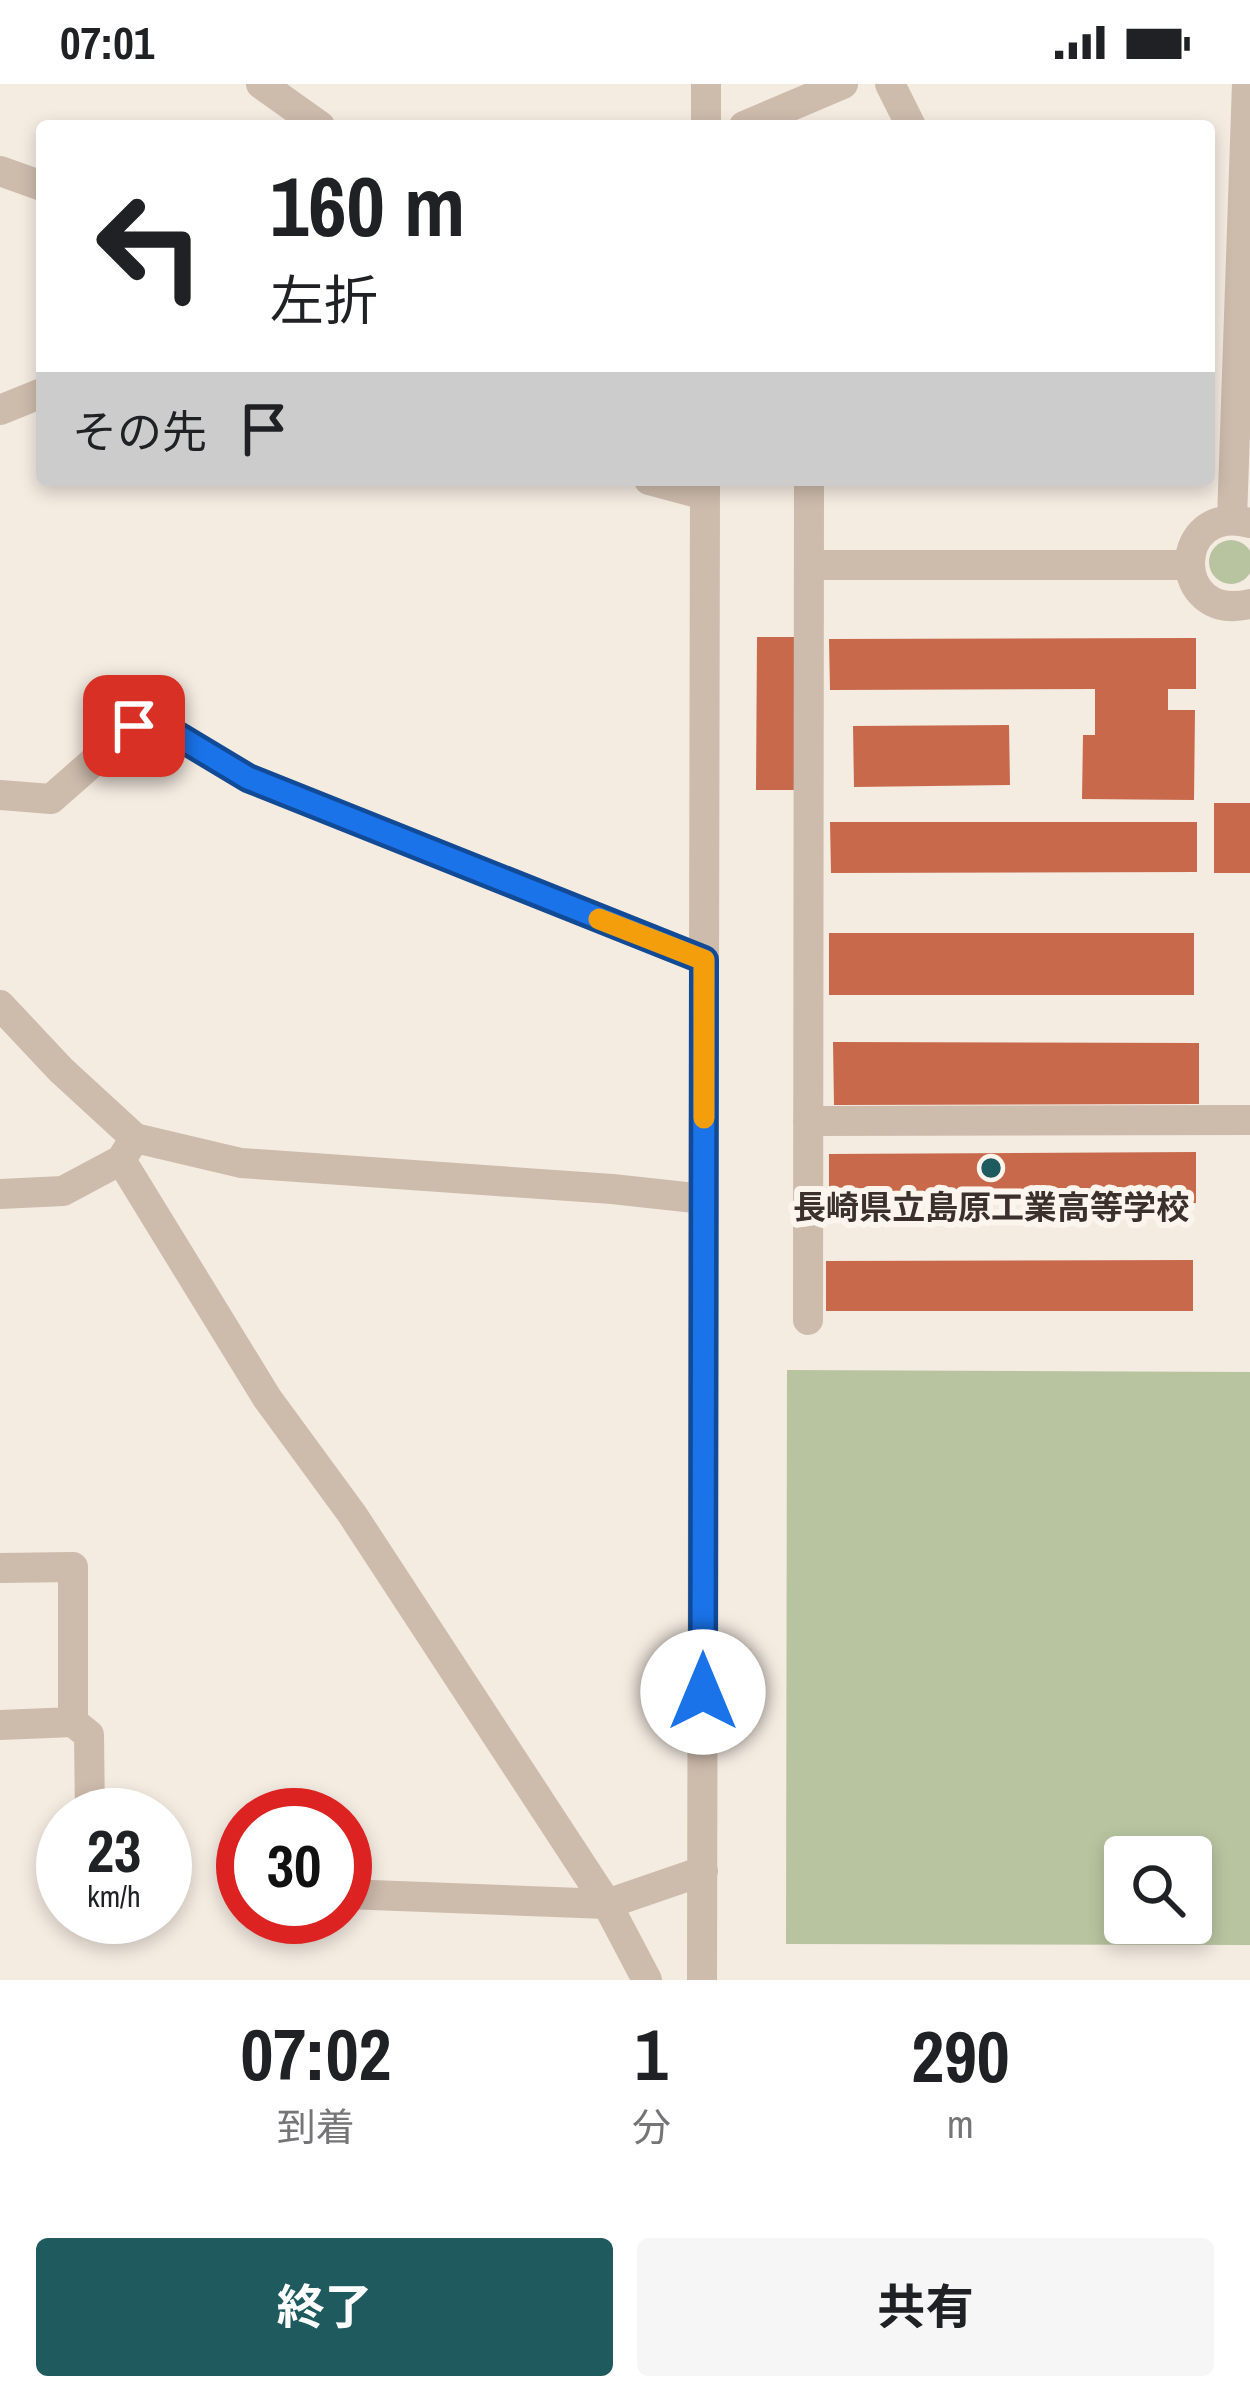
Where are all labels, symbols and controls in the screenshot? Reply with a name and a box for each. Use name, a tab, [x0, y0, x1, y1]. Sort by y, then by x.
text: 07:01	[60, 12, 154, 73]
text: 160 m	[270, 149, 465, 262]
icon: left	[72, 168, 228, 324]
text: 左折	[270, 264, 378, 337]
icon: arrive	[231, 396, 297, 462]
text: その先	[72, 401, 207, 462]
pin	[83, 675, 185, 777]
icon: arrive	[101, 693, 167, 759]
marker: 長崎県立島原工業高等学校	[978, 1155, 1004, 1181]
place label: 長崎県立島原工業高等学校	[793, 1185, 1189, 1229]
position arrow	[640, 1629, 766, 1755]
speed limit sign: 30	[216, 1788, 372, 1944]
text: 23	[87, 1810, 141, 1891]
map controls	[1104, 1836, 1212, 1944]
button: search	[1104, 1836, 1212, 1944]
text: km/h	[87, 1876, 141, 1916]
text: 07:02	[240, 2005, 391, 2102]
text: 1	[635, 2005, 668, 2102]
text: 290	[911, 2007, 1010, 2104]
text: m	[947, 2098, 974, 2150]
text: 到着	[277, 2101, 355, 2153]
text: 分	[632, 2101, 671, 2153]
button: 終了	[36, 2238, 613, 2376]
button: 共有	[637, 2238, 1214, 2376]

